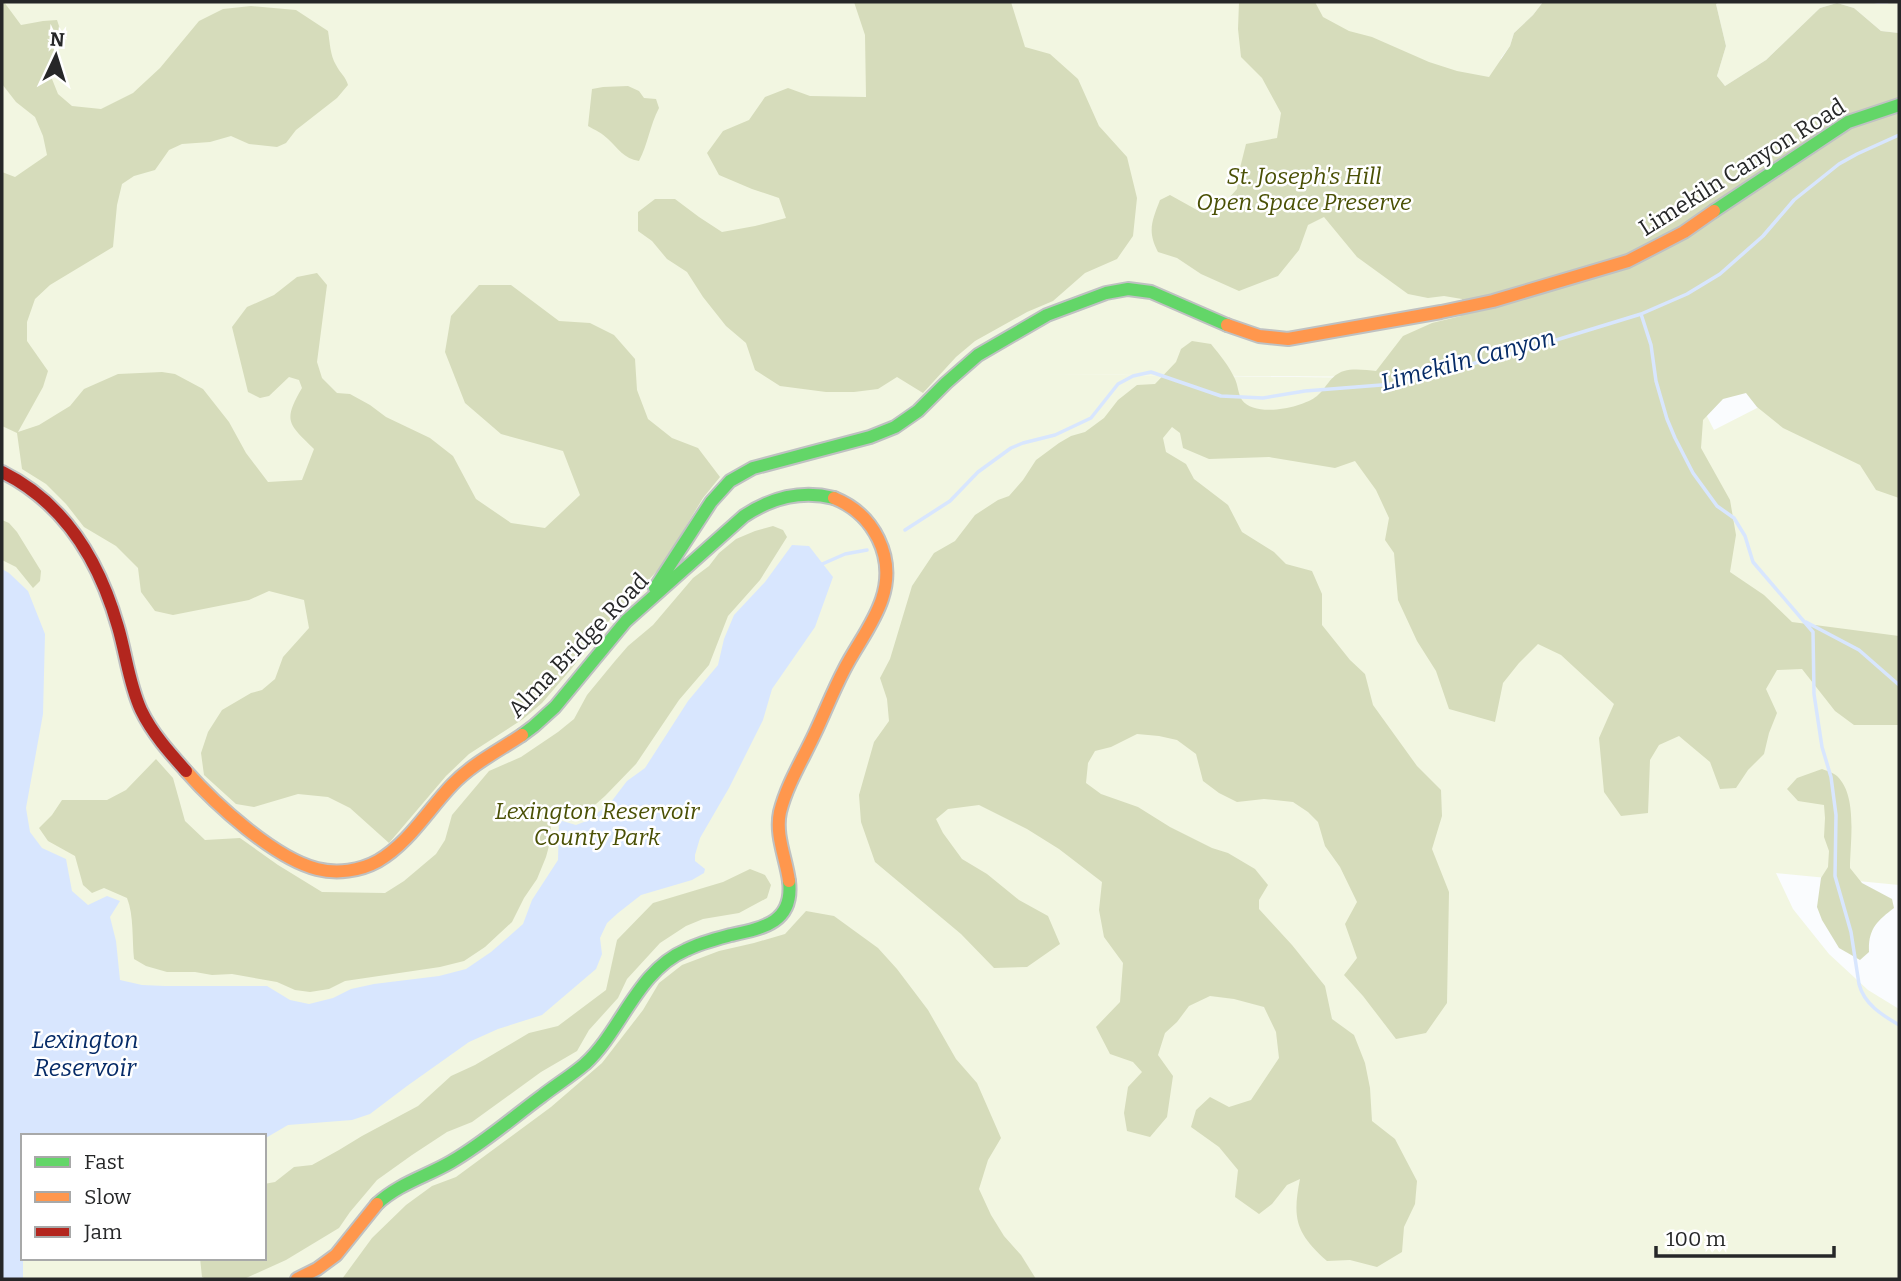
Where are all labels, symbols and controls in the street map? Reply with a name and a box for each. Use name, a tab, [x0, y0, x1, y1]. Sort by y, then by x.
north arrow	[21, 21, 91, 91]
text: N	[49, 28, 66, 52]
street label: Limekiln Canyon Road	[1634, 92, 1851, 242]
park label: St. Joseph's Hill Open Space Preserve	[1196, 162, 1412, 216]
water label: Limekiln Canyon	[1378, 323, 1558, 397]
street label: Alma Bridge Road	[502, 567, 654, 723]
park label: Lexington Reservoir County Park	[495, 797, 701, 851]
water label: Lexington Reservoir	[32, 1026, 138, 1082]
legend	[21, 1134, 266, 1260]
text: Fast	[84, 1149, 125, 1175]
text: Slow	[84, 1184, 131, 1210]
scale bar	[1656, 1214, 1834, 1258]
text: Jam	[83, 1219, 122, 1245]
text: 100 m	[1666, 1226, 1726, 1252]

